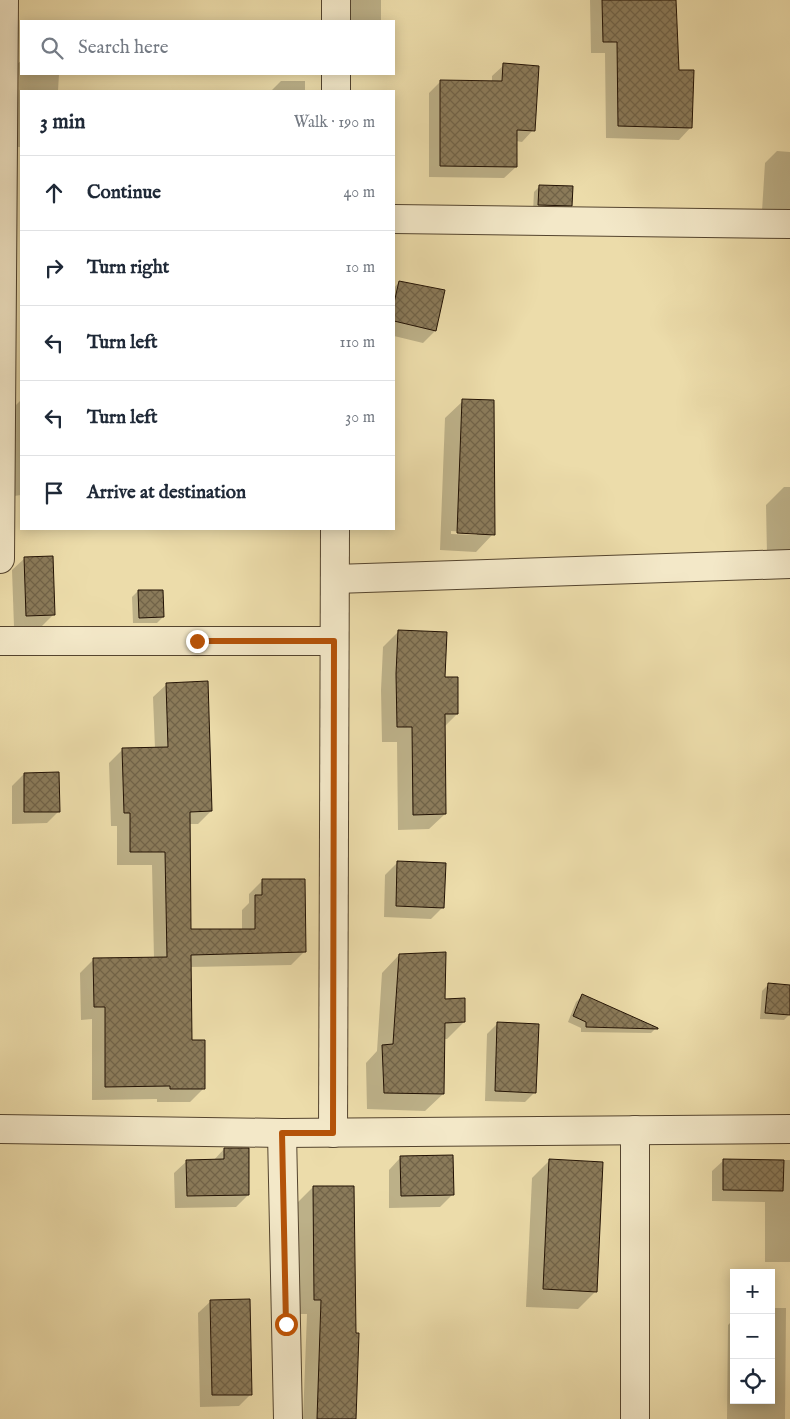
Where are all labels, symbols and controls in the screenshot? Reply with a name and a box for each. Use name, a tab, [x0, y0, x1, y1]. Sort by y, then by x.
search box	[20, 20, 395, 75]
icon: search	[38, 34, 66, 62]
text: Search here	[78, 36, 169, 60]
text: 3 min	[40, 109, 85, 136]
text: Walk · 190 m	[294, 113, 375, 133]
icon: ahead	[40, 179, 68, 207]
text: Continue	[87, 181, 161, 205]
text: 40 m	[343, 183, 375, 203]
icon: right	[40, 254, 68, 282]
text: Turn right	[87, 256, 169, 280]
text: 10 m	[345, 258, 375, 278]
icon: left	[40, 329, 68, 357]
text: Turn left	[87, 331, 158, 355]
text: 110 m	[339, 333, 375, 353]
icon: left	[40, 404, 68, 432]
text: Turn left	[87, 406, 158, 430]
text: 30 m	[345, 408, 375, 428]
icon: arrive	[40, 479, 68, 507]
text: Arrive at destination	[87, 481, 246, 505]
route end	[186, 630, 209, 653]
map controls	[730, 1269, 775, 1404]
button: +	[730, 1269, 775, 1314]
route start	[275, 1313, 298, 1336]
button: −	[730, 1314, 775, 1359]
button: locate	[730, 1359, 775, 1404]

